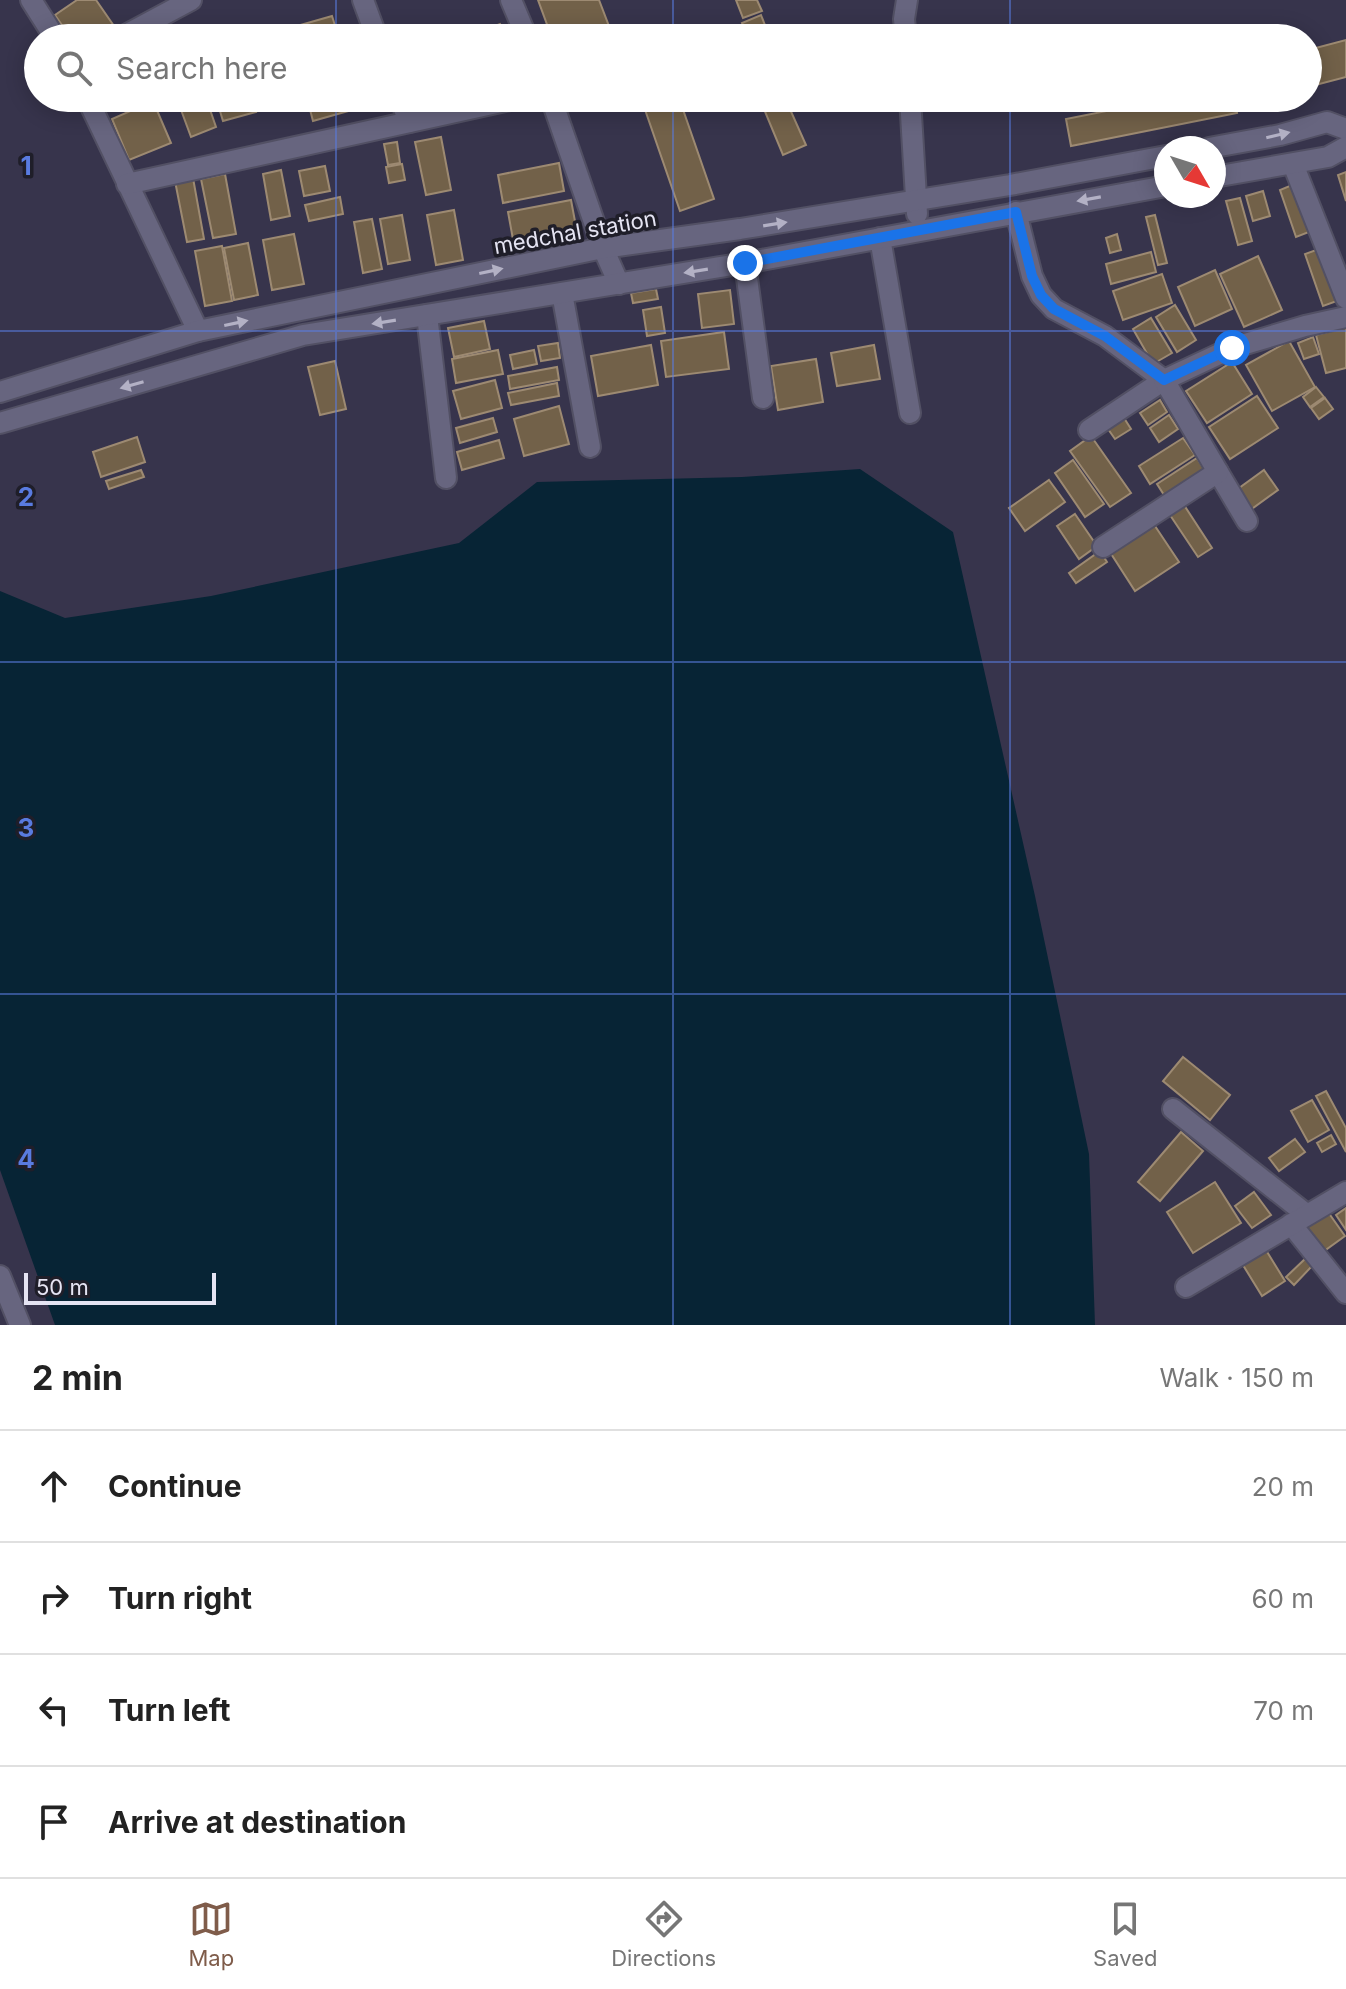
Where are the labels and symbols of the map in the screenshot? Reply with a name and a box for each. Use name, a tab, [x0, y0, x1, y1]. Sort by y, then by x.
one-way arrow	[1266, 128, 1291, 141]
north arrow	[1154, 136, 1226, 208]
text: 1	[20, 150, 32, 181]
one-way arrow	[1076, 194, 1101, 206]
street label: medchal station	[491, 205, 659, 259]
one-way arrow	[762, 217, 787, 230]
route end	[727, 245, 763, 281]
one-way arrow	[478, 264, 503, 277]
one-way arrow	[683, 265, 708, 278]
one-way arrow	[224, 316, 249, 329]
one-way arrow	[371, 316, 396, 329]
route start	[1214, 330, 1250, 366]
one-way arrow	[119, 379, 143, 392]
text: 2	[18, 481, 34, 512]
text: 3	[18, 812, 34, 843]
text: 4	[17, 1143, 35, 1174]
scale bar	[24, 1269, 216, 1305]

